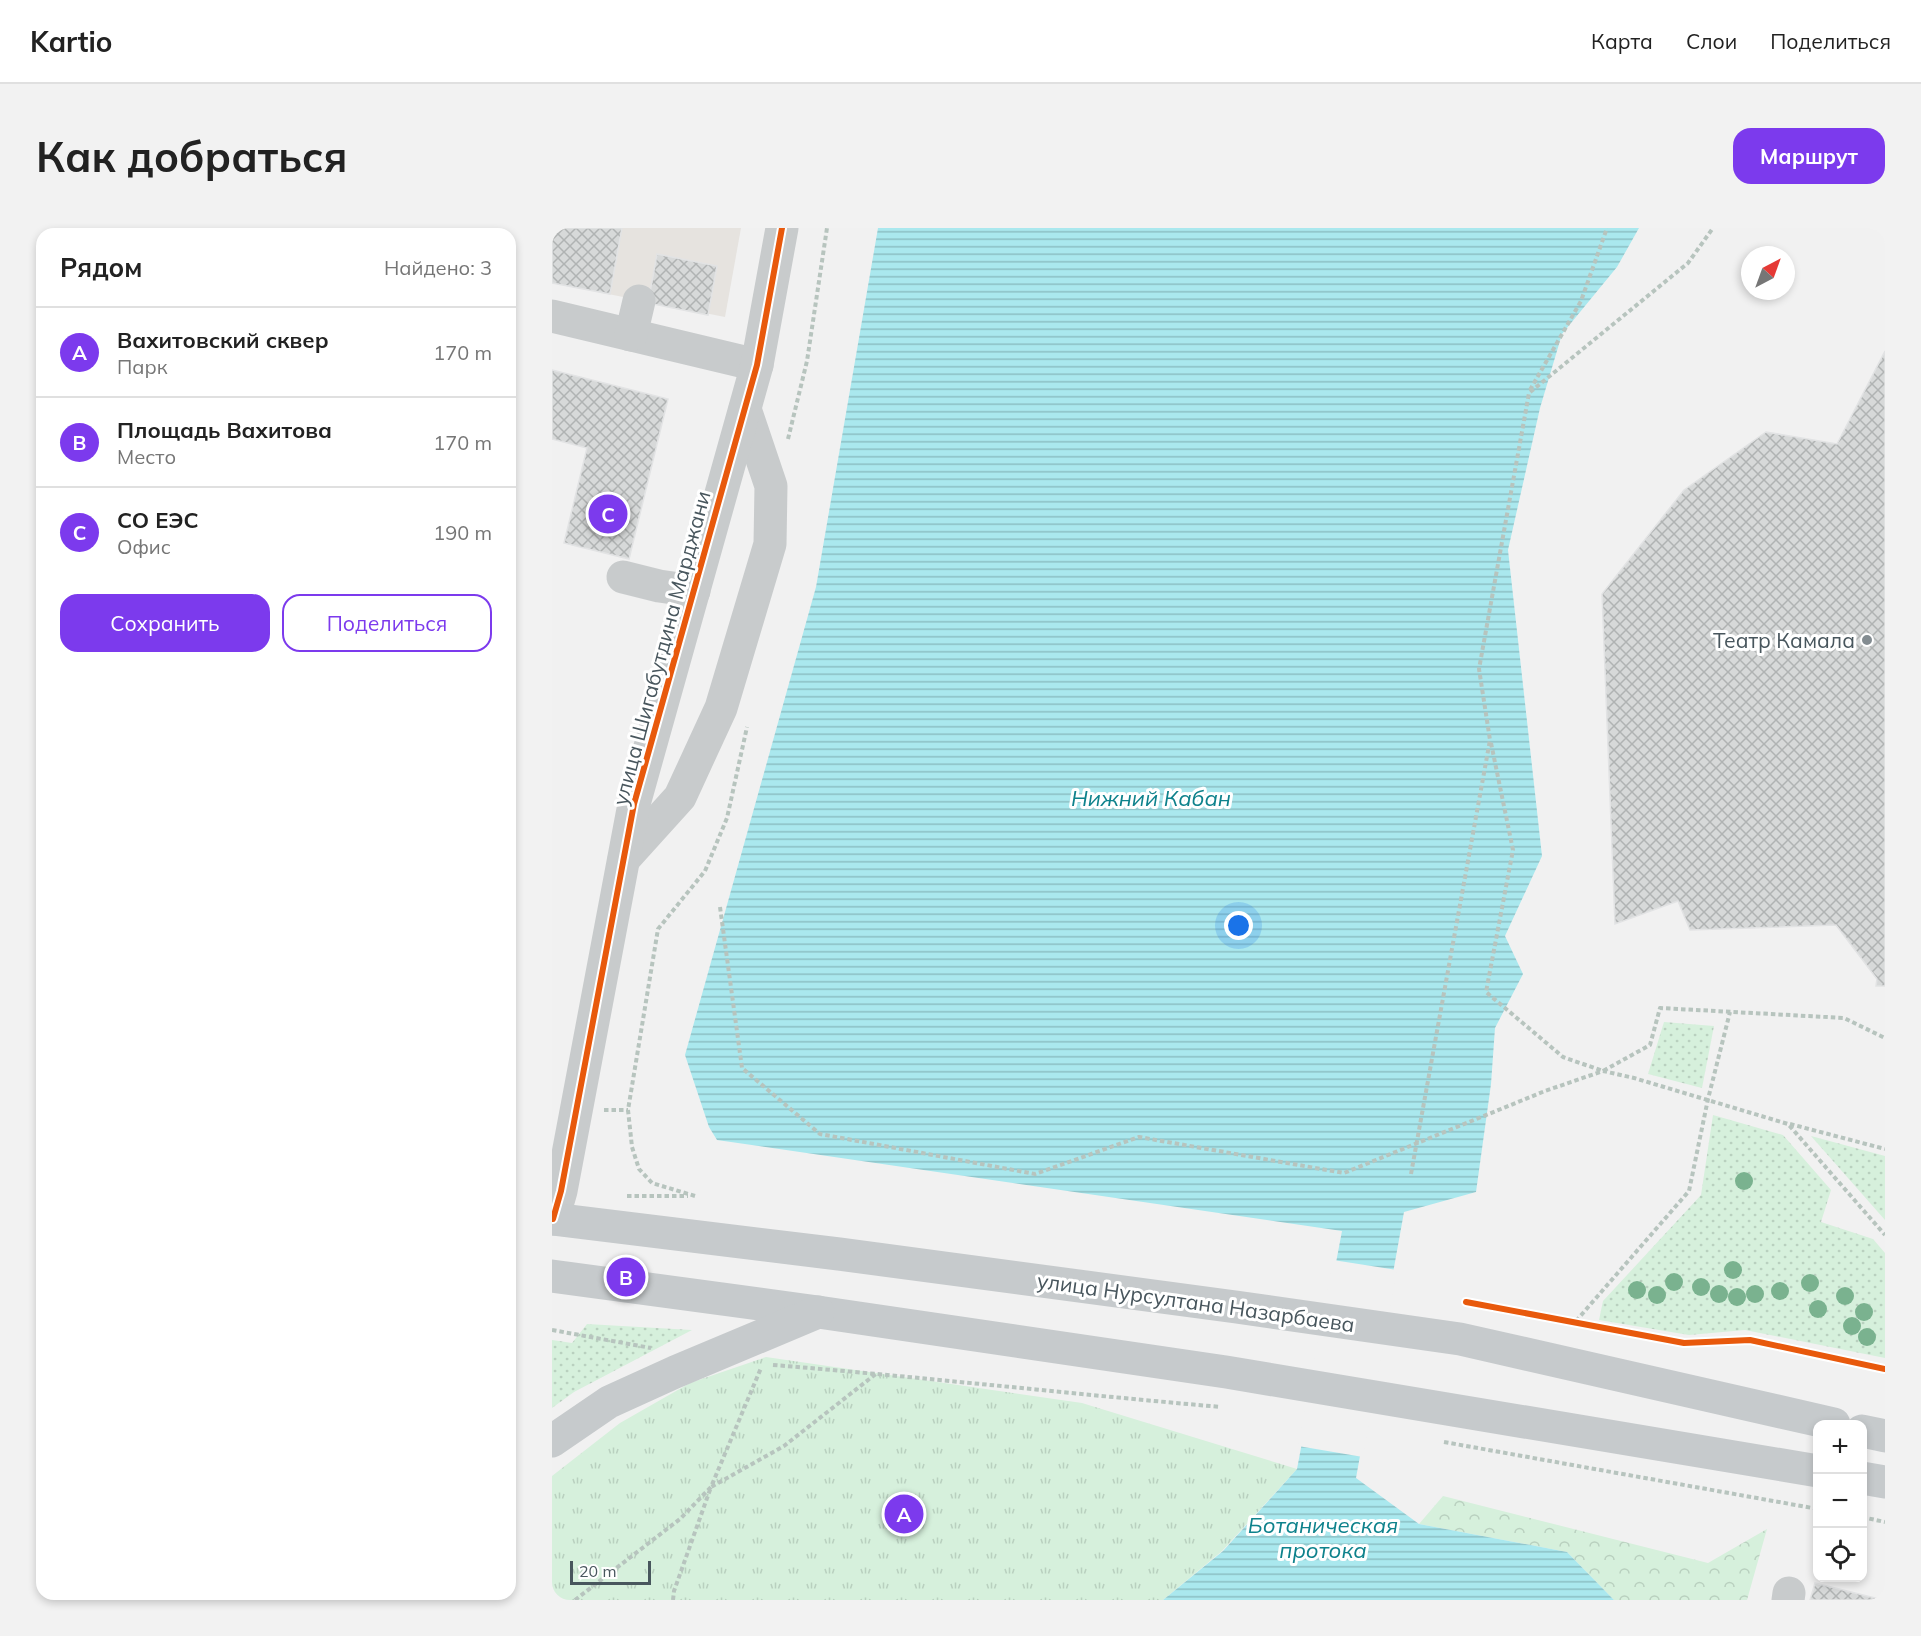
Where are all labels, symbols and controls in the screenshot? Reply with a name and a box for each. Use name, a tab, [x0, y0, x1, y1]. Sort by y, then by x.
text: Kartio	[30, 24, 112, 59]
text: Карта	[1591, 28, 1653, 54]
text: Слои	[1686, 28, 1737, 54]
text: Поделиться	[1770, 28, 1891, 54]
button: Маршрут	[1733, 128, 1885, 184]
text: Как добраться	[36, 130, 348, 183]
north arrow	[1741, 246, 1795, 300]
text: Рядом	[60, 251, 143, 284]
text: Найдено: 3	[384, 255, 492, 280]
text: Вахитовский сквер	[117, 326, 329, 354]
text: A	[72, 340, 87, 365]
text: 170 m	[433, 340, 492, 365]
text: Парк	[117, 354, 167, 379]
text: Площадь Вахитова	[117, 416, 332, 444]
text: B	[73, 430, 86, 455]
text: 170 m	[433, 430, 492, 455]
text: Место	[117, 444, 176, 469]
street label: улица Шигабутдина Марджани	[606, 488, 716, 808]
pin: C	[588, 492, 628, 536]
text: СО ЕЭС	[117, 506, 199, 534]
text: C	[73, 520, 86, 545]
text: 190 m	[433, 520, 492, 545]
text: Офис	[117, 534, 171, 559]
button: Сохранить	[60, 594, 270, 652]
button: Поделиться	[282, 594, 492, 652]
place label: Театр Камала	[1713, 627, 1855, 653]
marker: Театр Камала	[1860, 633, 1874, 647]
water label: Нижний Кабан	[1071, 784, 1231, 812]
your location	[1224, 911, 1253, 940]
pin: B	[606, 1254, 646, 1300]
street label: улица Нурсултана Назарбаева	[1036, 1267, 1356, 1337]
map controls	[1813, 1420, 1867, 1582]
button: +	[1813, 1420, 1867, 1474]
button: −	[1813, 1474, 1867, 1528]
pin: A	[884, 1492, 924, 1536]
water label: Ботаническая протока	[1248, 1511, 1398, 1564]
button: locate	[1813, 1528, 1867, 1582]
scale bar	[570, 1558, 651, 1586]
text: 20 m	[579, 1561, 616, 1581]

